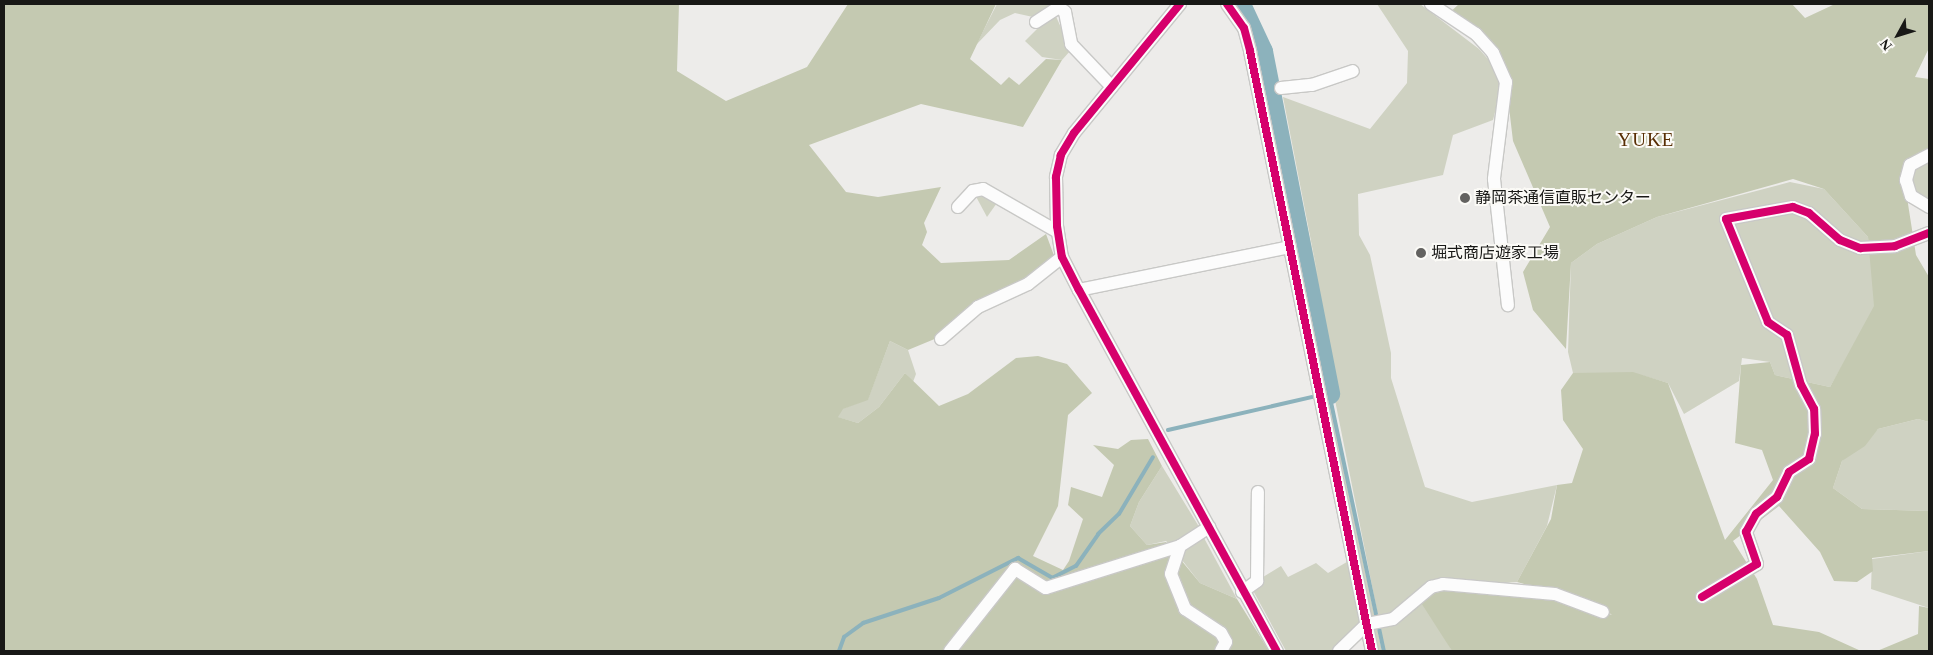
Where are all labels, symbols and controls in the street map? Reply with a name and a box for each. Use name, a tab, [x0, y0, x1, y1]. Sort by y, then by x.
north arrow	[1873, 10, 1923, 60]
text: N	[1877, 36, 1895, 53]
district label: YUKE	[1617, 129, 1675, 151]
place label: 静岡茶通信直販センター	[1475, 188, 1651, 208]
marker: 静岡茶通信直販センター	[1459, 192, 1471, 204]
place label: 堀式商店遊家工場	[1431, 243, 1559, 263]
marker: 堀式商店遊家工場	[1415, 247, 1427, 259]

